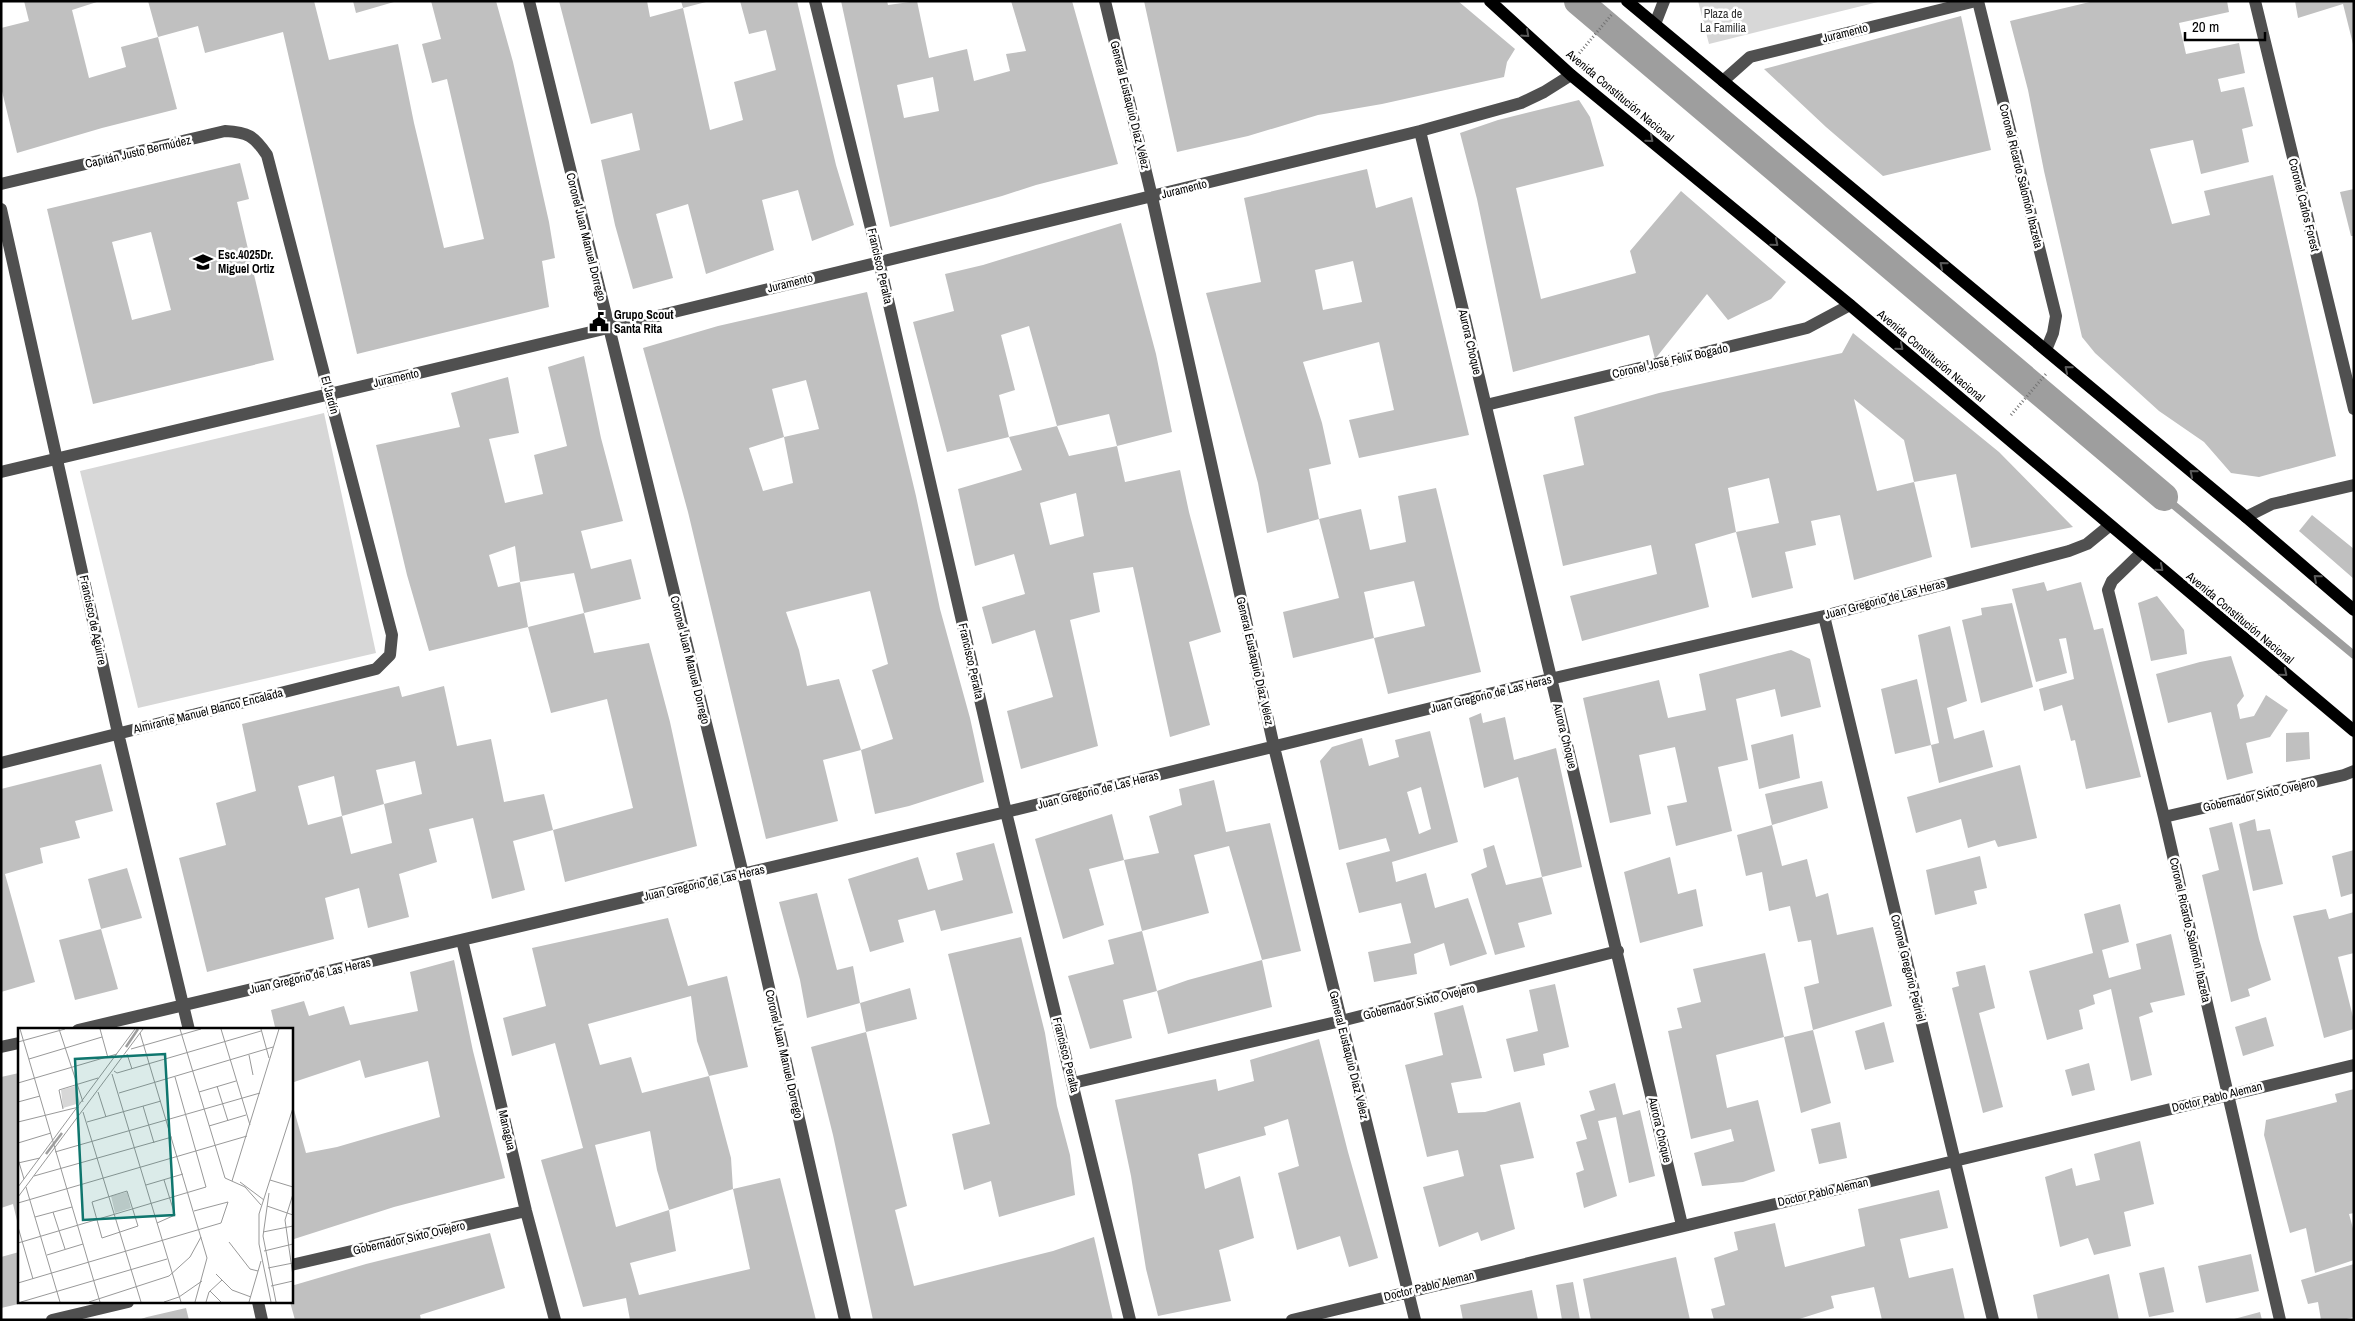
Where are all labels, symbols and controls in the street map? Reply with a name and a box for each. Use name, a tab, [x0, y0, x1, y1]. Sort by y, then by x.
park label: Plaza de La Familia	[1700, 6, 1747, 36]
scale bar	[2185, 10, 2265, 42]
text: 20 m	[2192, 16, 2219, 37]
street label: Juramento	[1821, 20, 1869, 46]
one-way arrow	[1521, 28, 1530, 37]
street label: General Eustaquio Díaz Vélez	[1106, 39, 1154, 171]
street label: Avenida Constitución Nacional	[1562, 46, 1677, 146]
street label: Coronel Ricardo Salomón Ibazeta	[1995, 102, 2047, 250]
street label: Capitán Justo Bermúdez	[83, 132, 193, 172]
one-way arrow	[1644, 134, 1653, 143]
street label: Coronel Carlos Forest	[2285, 157, 2323, 254]
street label: Coronel Juan Manuel Dorrego	[562, 171, 610, 303]
street label: Juramento	[1160, 176, 1208, 202]
street label: Francisco Peralta	[864, 227, 897, 306]
one-way arrow	[1769, 237, 1778, 245]
place label: Esc.4025Dr. Miguel Ortiz	[218, 247, 274, 277]
school or university icon: Esc.4025Dr. Miguel Ortiz	[192, 251, 214, 273]
one-way arrow	[1940, 262, 1949, 271]
street label: Juramento	[766, 270, 814, 296]
street label: Avenida Constitución Nacional	[1873, 306, 1988, 406]
place label: Grupo Scout Santa Rita	[614, 307, 674, 337]
street label: Aurora Choque	[1454, 307, 1485, 376]
public building icon: Grupo Scout Santa Rita	[588, 311, 610, 333]
street label: Coronel José Felix Bogado	[1611, 340, 1729, 382]
one-way arrow	[1894, 341, 1903, 350]
street label: Juramento	[372, 365, 420, 391]
one-way arrow	[2065, 367, 2074, 375]
street label: El Jardín	[317, 374, 343, 416]
one-way arrow	[2190, 470, 2199, 478]
one-way arrow	[2154, 563, 2163, 572]
street label: Avenida Constitución Nacional	[2182, 568, 2297, 668]
street label: Francisco de Aguirre	[76, 574, 110, 666]
street label: Juan Gregorio de Las Heras	[1823, 575, 1947, 623]
one-way arrow	[2314, 575, 2323, 584]
street label: Coronel Juan Manuel Dorrego	[666, 594, 714, 726]
street label: General Eustaquio Díaz Vélez	[1232, 595, 1278, 727]
street label: Francisco Peralta	[955, 622, 988, 701]
one-way arrow	[2278, 667, 2287, 675]
street label: Juan Gregorio de Las Heras	[1429, 671, 1553, 717]
street label: Almirante Manuel Blanco Encalada	[131, 685, 285, 738]
street label: Aurora Choque	[1549, 701, 1581, 770]
street label: Juan Gregorio de Las Heras	[1036, 767, 1160, 813]
street label: Gobernador Sixto Ovejero	[2201, 774, 2317, 816]
street label: Coronel Ricardo Salomón Ibazeta	[2166, 856, 2215, 1005]
street label: Juan Gregorio de Las Heras	[642, 861, 766, 905]
street label: Coronel Gregorio Pedriel	[1887, 913, 1929, 1023]
street label: Juan Gregorio de Las Heras	[248, 954, 372, 998]
street label: Gobernador Sixto Ovejero	[1361, 980, 1477, 1024]
street label: Coronel Juan Manuel Dorrego	[761, 988, 807, 1120]
street label: General Eustaquio Díaz Vélez	[1325, 989, 1373, 1121]
street label: Francisco Peralta	[1049, 1016, 1083, 1095]
inset map	[18, 1028, 292, 1304]
street label: Doctor Pablo Aleman	[2170, 1078, 2264, 1116]
street label: Aurora Choque	[1644, 1095, 1675, 1164]
street label: Managua	[495, 1108, 520, 1152]
street label: Doctor Pablo Aleman	[1776, 1174, 1870, 1210]
street label: Gobernador Sixto Ovejero	[351, 1217, 467, 1259]
street label: Doctor Pablo Aleman	[1382, 1267, 1476, 1305]

